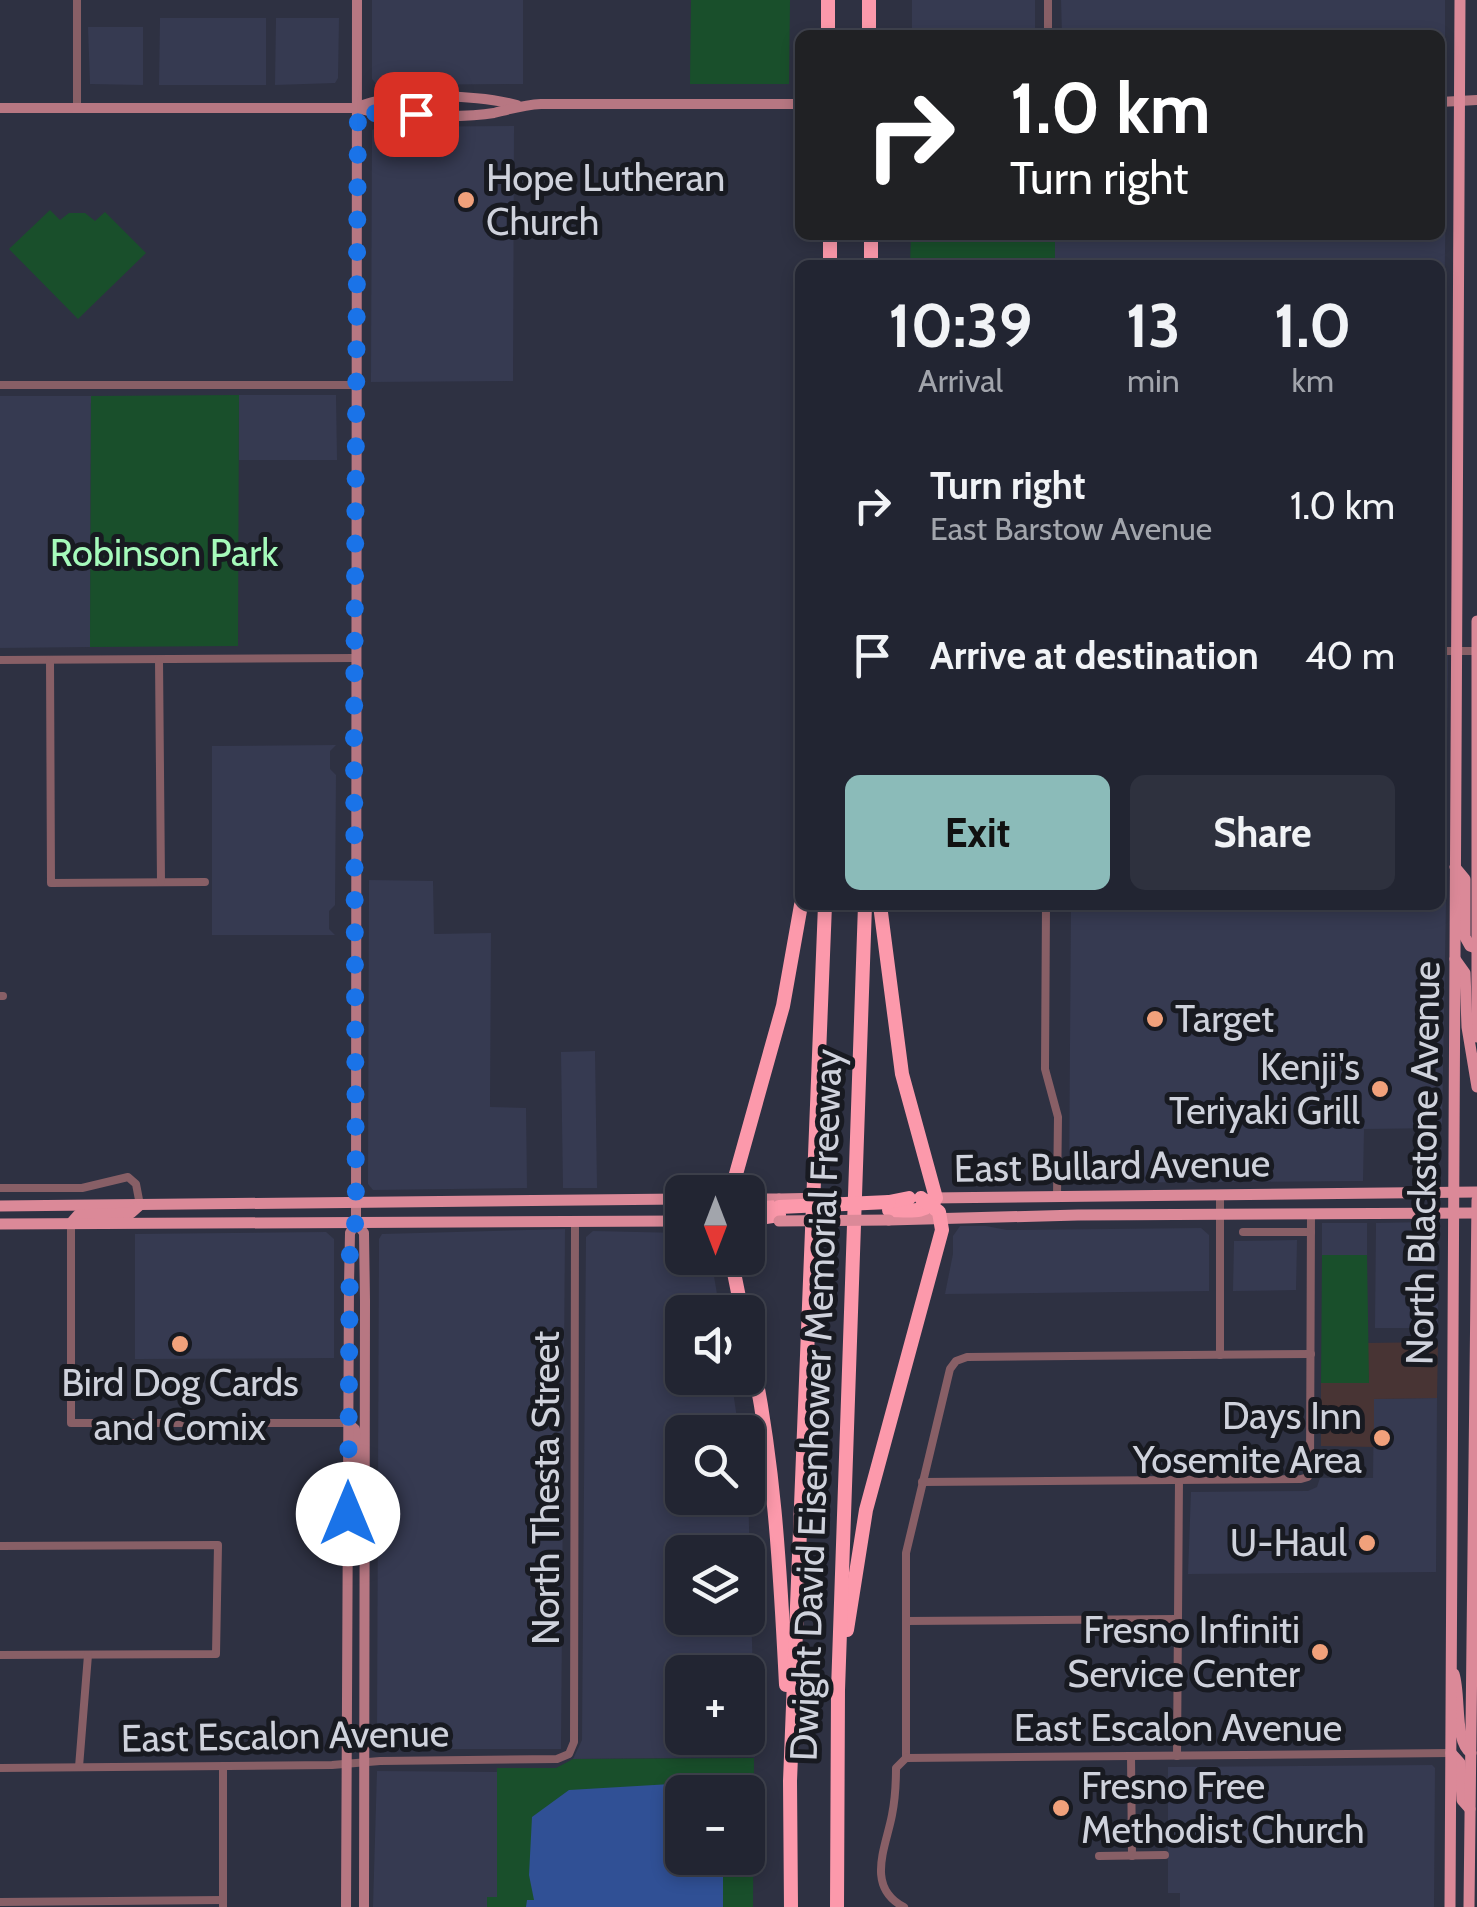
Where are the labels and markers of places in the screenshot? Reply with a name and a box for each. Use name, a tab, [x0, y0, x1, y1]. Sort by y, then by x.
pin	[374, 72, 459, 157]
place label: Hope Lutheran Church	[486, 154, 725, 245]
marker: Hope Lutheran Church	[455, 189, 477, 211]
place label: Target	[1175, 995, 1274, 1042]
marker: Target	[1144, 1008, 1166, 1030]
place label: Kenji's Teriyaki Grill	[1169, 1043, 1360, 1134]
marker: Kenji's Teriyaki Grill	[1369, 1078, 1391, 1100]
marker: Bird Dog Cards and Comix	[169, 1333, 191, 1355]
place label: Bird Dog Cards and Comix	[61, 1359, 299, 1450]
place label: Days Inn Yosemite Area	[1132, 1392, 1362, 1483]
marker: Days Inn Yosemite Area	[1371, 1427, 1393, 1449]
place label: U-Haul	[1230, 1519, 1347, 1566]
marker: U-Haul	[1356, 1532, 1378, 1554]
place label: Fresno Infiniti Service Center	[1067, 1606, 1300, 1697]
marker: Fresno Infiniti Service Center	[1309, 1641, 1331, 1663]
place label: Fresno Free Methodist Church	[1081, 1762, 1365, 1853]
marker: Fresno Free Methodist Church	[1050, 1797, 1072, 1819]

